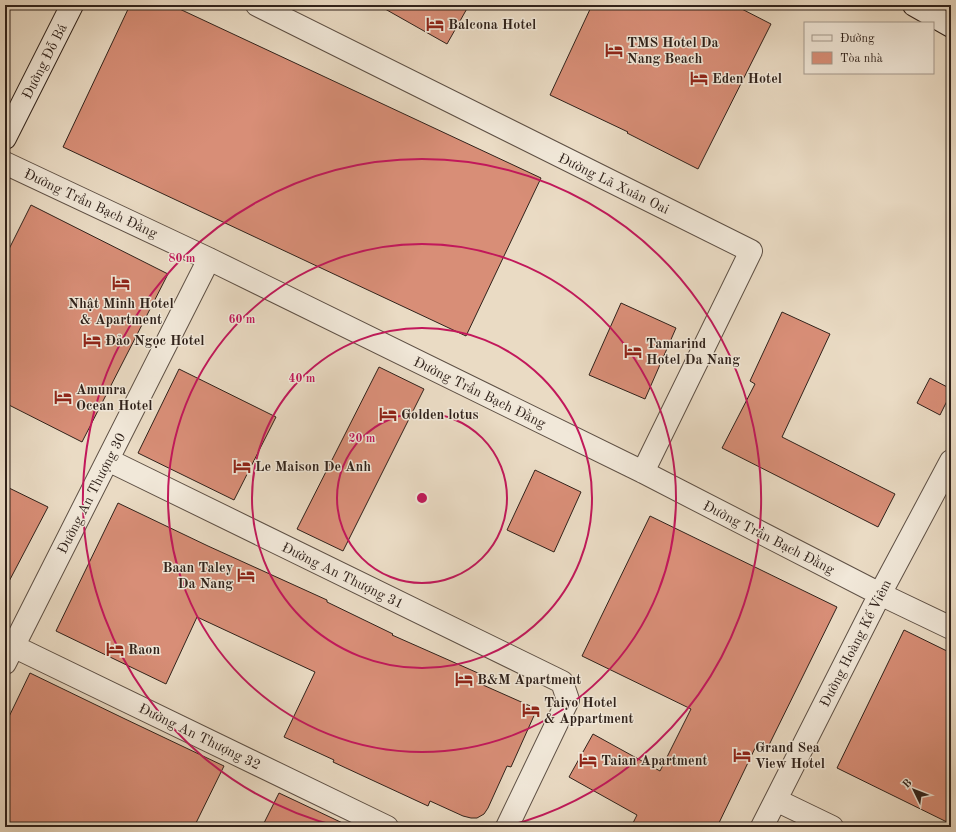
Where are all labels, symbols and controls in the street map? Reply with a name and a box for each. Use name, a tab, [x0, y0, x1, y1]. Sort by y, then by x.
hotel icon: Balcona Hotel	[425, 14, 445, 34]
place label: Balcona Hotel	[448, 18, 536, 32]
street label: Đường Đỗ Bá	[19, 21, 70, 101]
legend	[804, 22, 934, 74]
text: Đường	[840, 33, 875, 45]
place label: TMS Hotel Da Nang Beach	[627, 36, 719, 66]
hotel icon: TMS Hotel Da Nang Beach	[604, 40, 624, 60]
text: Tòa nhà	[840, 53, 883, 65]
hotel icon: Eden Hotel	[689, 68, 709, 88]
place label: Eden Hotel	[712, 72, 782, 86]
street label: Đường Lã Xuân Oai	[556, 151, 671, 217]
street label: Đường Trần Bạch Đằng	[22, 165, 161, 241]
text: 80 m	[169, 253, 196, 265]
hotel icon: Nhật Minh Hotel & Apartment	[111, 273, 131, 293]
place label: Nhật Minh Hotel & Apartment	[68, 297, 174, 327]
text: 60 m	[229, 314, 256, 326]
hotel icon: Đảo Ngọc Hotel	[82, 330, 102, 350]
place label: Đảo Ngọc Hotel	[105, 334, 205, 348]
place label: Tamarind Hotel Da Nang	[646, 337, 740, 367]
hotel icon: Tamarind Hotel Da Nang	[623, 341, 643, 361]
street label: Đường Trần Bạch Đằng	[411, 353, 549, 431]
text: 40 m	[289, 373, 316, 385]
place label: Amunra Ocean Hotel	[76, 383, 153, 413]
hotel icon: Amunra Ocean Hotel	[53, 387, 73, 407]
hotel icon: Golden lotus	[378, 404, 398, 424]
place label: Golden lotus	[401, 408, 478, 422]
street label: Đường An Thượng 30	[55, 431, 128, 556]
text: 20 m	[349, 433, 376, 445]
hotel icon: Le Maison De Anh	[232, 456, 252, 476]
place label: Le Maison De Anh	[255, 460, 371, 474]
centre of rings	[415, 491, 429, 505]
street label: Đường Trần Bạch Đằng	[701, 497, 838, 577]
street label: Đường An Thượng 31	[279, 540, 406, 611]
place label: Baan Taley Da Nang	[162, 561, 233, 591]
hotel icon: Baan Taley Da Nang	[236, 565, 256, 585]
street label: Đường Hoàng Kế Viêm	[817, 577, 894, 709]
hotel icon: Raon	[105, 639, 125, 659]
place label: Raon	[128, 643, 160, 657]
hotel icon: B&M Apartment	[454, 669, 474, 689]
place label: B&M Apartment	[477, 673, 581, 687]
place label: Taiyo Hotel & Appartment	[544, 696, 634, 726]
hotel icon: Taiyo Hotel & Appartment	[521, 700, 541, 720]
street label: Đường An Thượng 32	[136, 701, 263, 772]
place label: Grand Sea View Hotel	[755, 741, 825, 771]
hotel icon: Grand Sea View Hotel	[732, 745, 752, 765]
hotel icon: Taian Apartment	[578, 750, 598, 770]
place label: Taian Apartment	[601, 754, 708, 768]
north arrow	[894, 770, 934, 810]
text: B	[901, 777, 915, 791]

